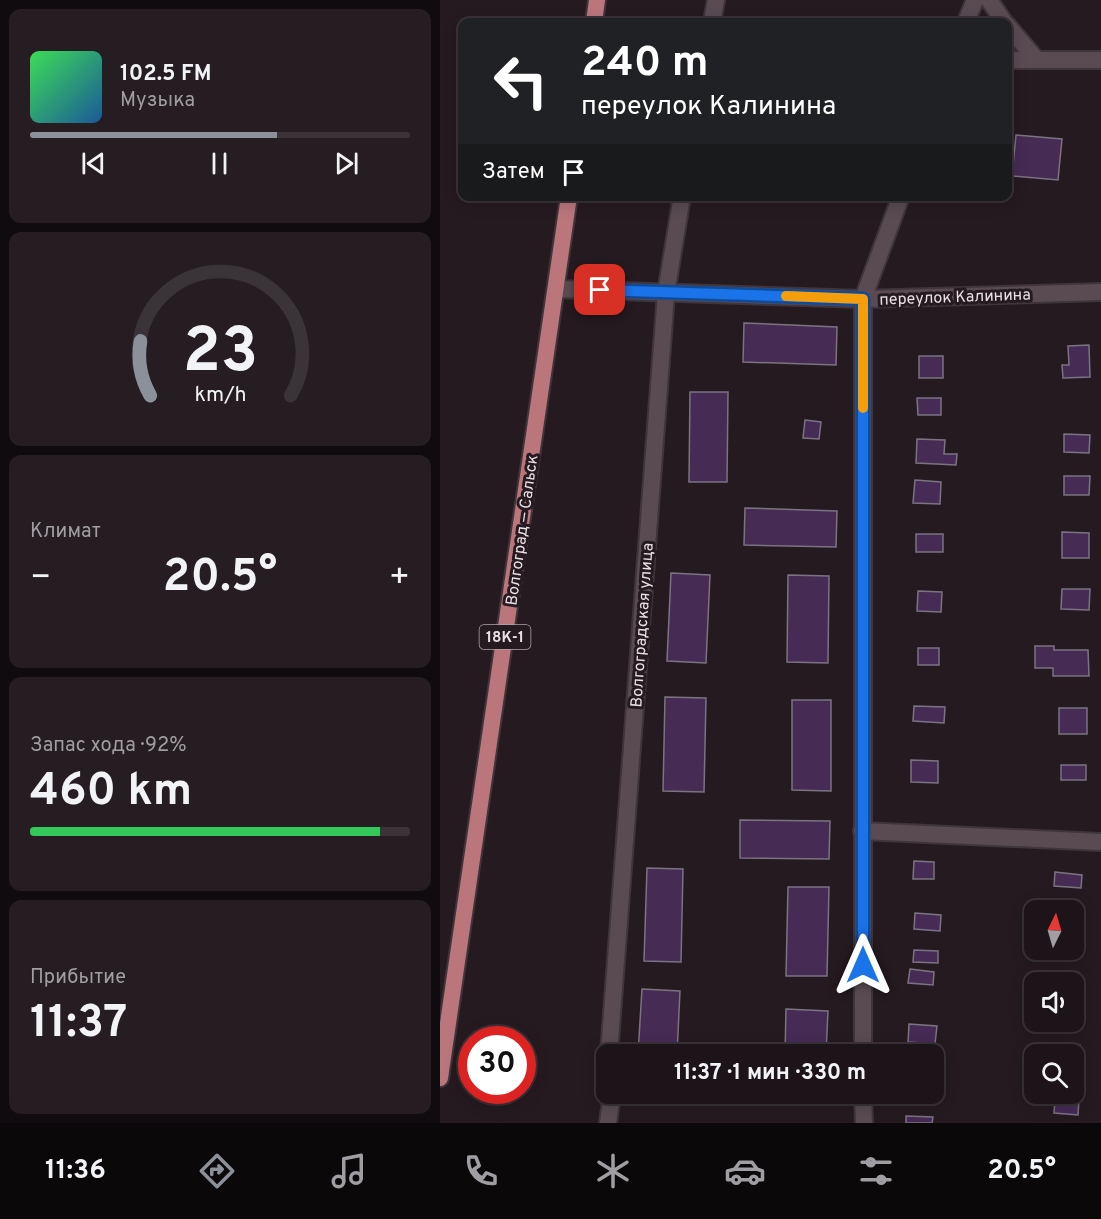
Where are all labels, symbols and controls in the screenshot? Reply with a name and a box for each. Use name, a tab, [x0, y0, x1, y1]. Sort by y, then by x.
text: 240 m	[581, 38, 709, 91]
icon: left	[482, 42, 560, 120]
text: 102.5 FM	[120, 61, 211, 88]
text: Музыка	[120, 88, 195, 114]
text: переулок Калинина	[581, 90, 836, 124]
icon: previous	[77, 147, 110, 180]
icon: pause	[203, 147, 236, 180]
icon: next	[330, 147, 363, 180]
icon: arrive	[557, 156, 590, 189]
text: Затем	[482, 159, 545, 186]
pin	[574, 264, 625, 315]
icon: arrive	[583, 273, 616, 306]
street label: переулок Калинина	[879, 285, 1031, 311]
text: 23	[182, 315, 258, 394]
text: km/h	[194, 382, 246, 409]
street label: Волгоград — Сальск	[503, 454, 543, 607]
text: Климат	[30, 519, 101, 545]
street label: Волгоградская улица	[627, 542, 659, 708]
text: 20.5°	[163, 550, 277, 607]
text: −	[30, 558, 51, 600]
text: +	[389, 558, 410, 600]
road number: 18К-1	[480, 625, 530, 649]
text: Запас хода · 92%	[30, 733, 187, 759]
text: 460 km	[30, 764, 192, 821]
north arrow	[1024, 900, 1084, 960]
map controls	[1024, 900, 1084, 1104]
position arrow	[831, 933, 895, 997]
text: Прибытие	[30, 965, 126, 991]
button: sound	[1024, 972, 1084, 1032]
text: 11:37	[30, 996, 127, 1053]
speed limit sign: 30	[458, 1026, 536, 1104]
button: search	[1024, 1044, 1084, 1104]
text: 11:37 · 1 мин · 330 m	[674, 1060, 866, 1087]
icon: directions	[196, 1150, 238, 1192]
icon: music	[328, 1150, 370, 1192]
icon: phone	[460, 1150, 502, 1192]
icon: climate	[592, 1150, 634, 1192]
icon: car	[724, 1150, 766, 1192]
icon: filters	[855, 1150, 897, 1192]
text: 11:36	[45, 1154, 106, 1188]
text: 20.5°	[987, 1154, 1056, 1188]

